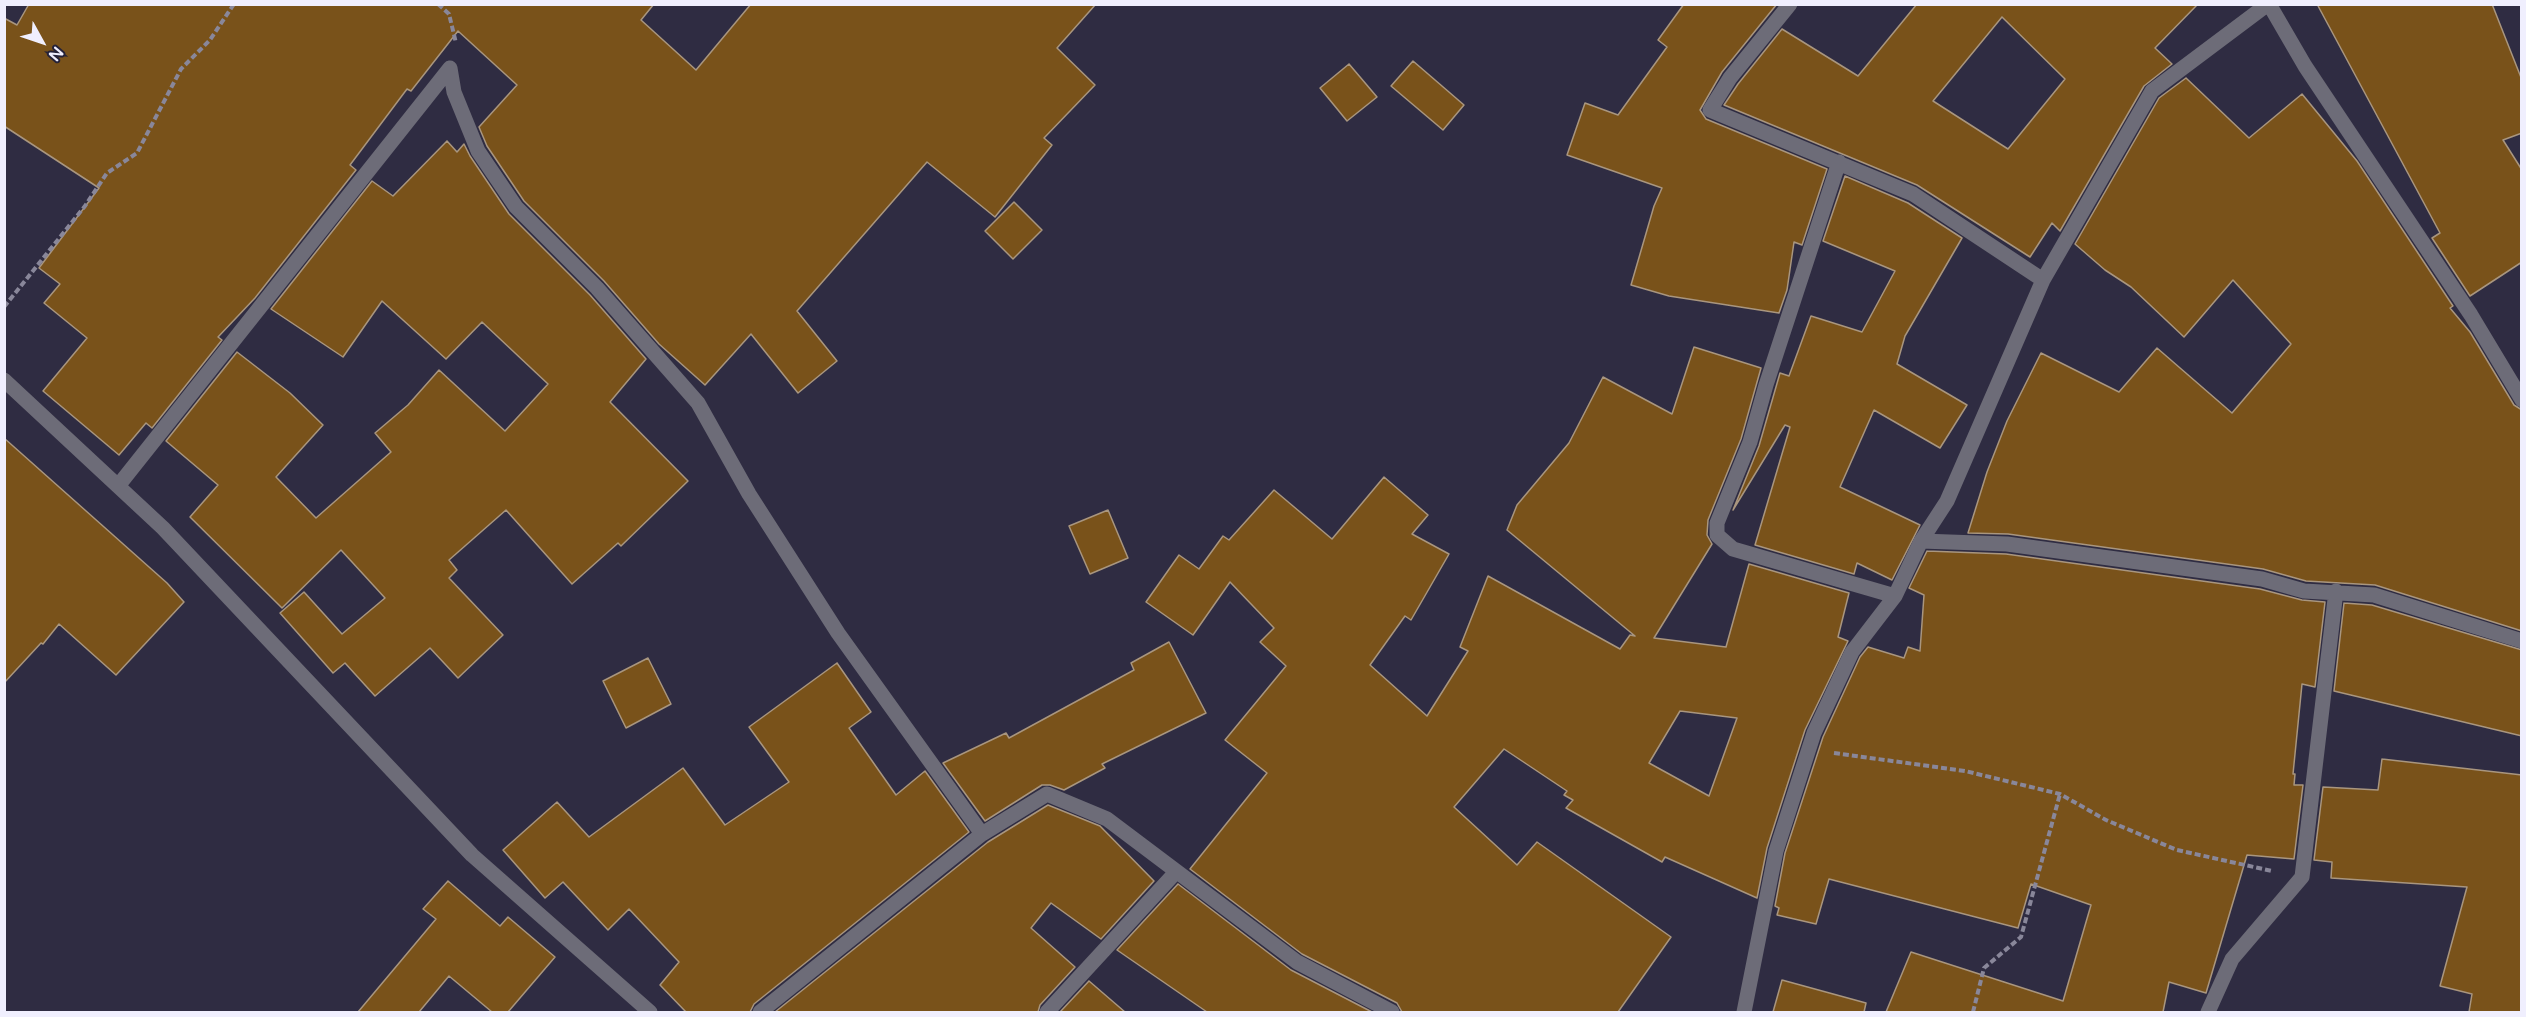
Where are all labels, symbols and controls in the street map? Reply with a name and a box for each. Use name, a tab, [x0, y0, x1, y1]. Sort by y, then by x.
north arrow	[12, 12, 72, 72]
text: N	[44, 42, 68, 65]

